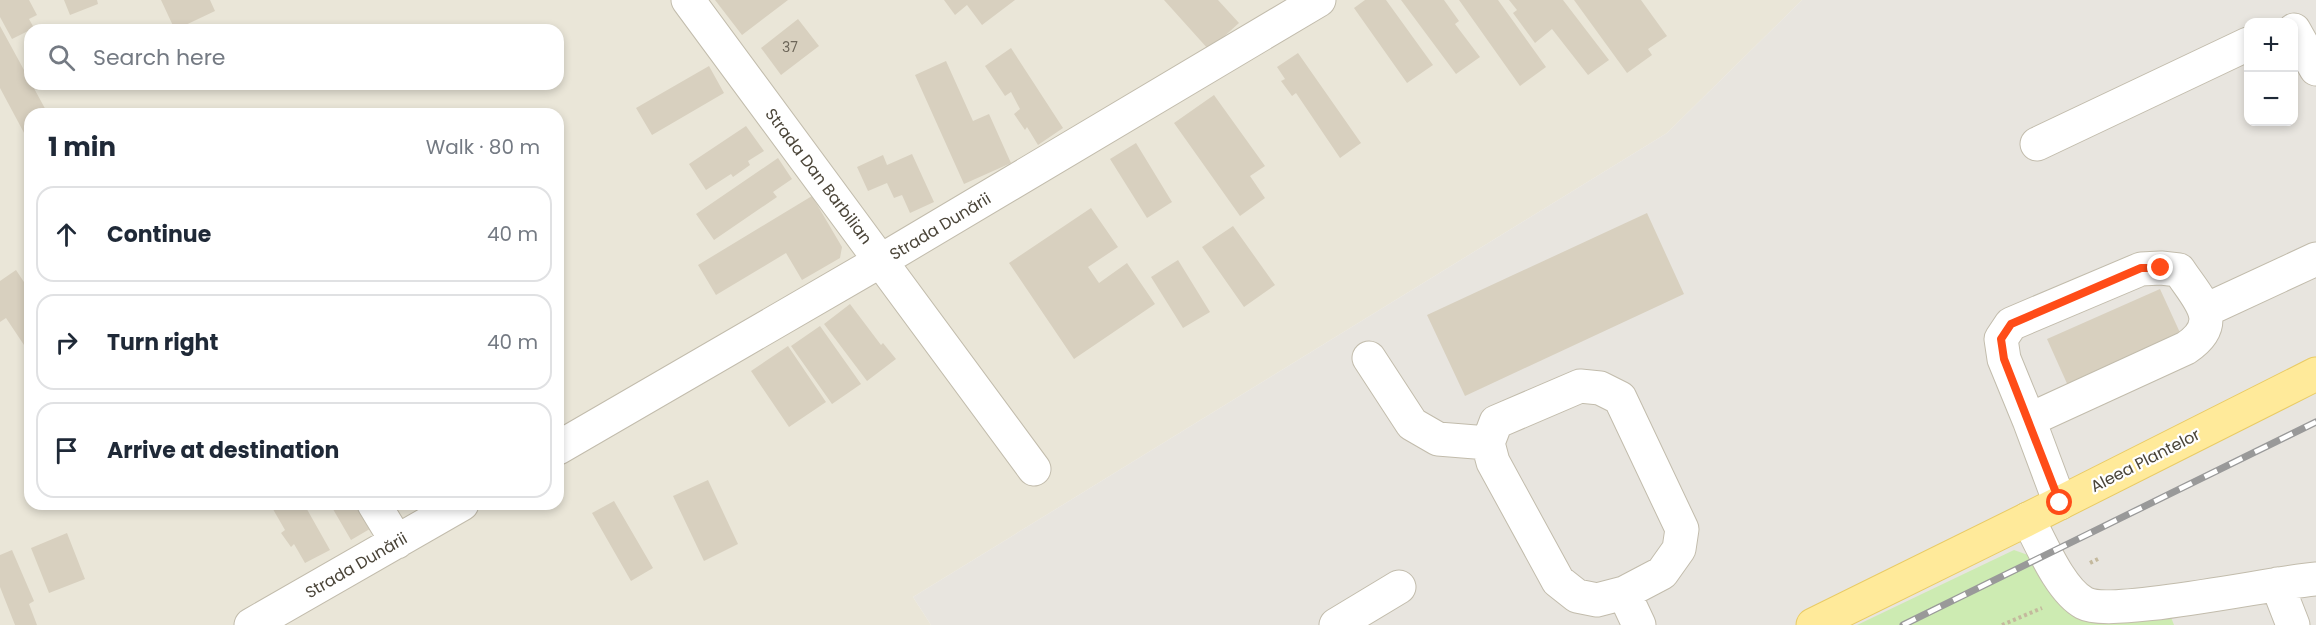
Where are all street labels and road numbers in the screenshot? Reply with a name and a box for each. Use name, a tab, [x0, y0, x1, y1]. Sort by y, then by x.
street label: Strada Dan Barbilian	[760, 104, 877, 249]
street label: Strada Dunării	[885, 187, 995, 266]
street label: Aleea Plantelor	[2087, 423, 2204, 498]
street label: Strada Dunării	[301, 527, 412, 604]

